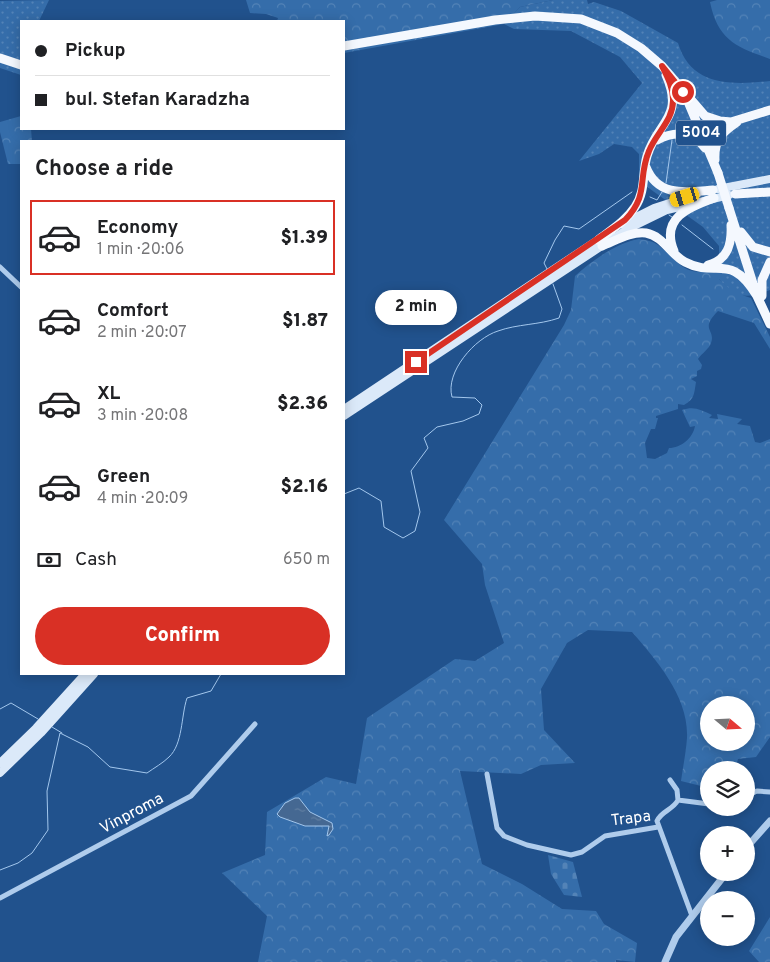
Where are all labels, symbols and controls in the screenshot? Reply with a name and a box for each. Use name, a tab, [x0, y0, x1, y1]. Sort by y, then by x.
text: Pickup	[65, 39, 125, 63]
route start	[672, 81, 694, 103]
text: bul. Stefan Karadzha	[65, 88, 250, 112]
road number: 5004	[676, 120, 726, 146]
text: Choose a ride	[35, 156, 173, 183]
car	[668, 185, 701, 209]
icon: car	[37, 215, 82, 260]
text: Economy	[97, 216, 178, 240]
text: $1.39	[281, 226, 328, 250]
text: 1 min · 20:06	[97, 240, 184, 260]
callout: 2 min	[375, 290, 457, 324]
text: 2 min	[395, 297, 437, 317]
icon: car	[37, 298, 82, 343]
text: Comfort	[97, 299, 169, 323]
text: $1.87	[282, 309, 328, 333]
text: 2 min · 20:07	[97, 323, 187, 343]
route end	[405, 351, 427, 373]
icon: car	[37, 381, 82, 426]
text: XL	[97, 382, 120, 406]
text: $2.36	[277, 392, 328, 416]
text: 3 min · 20:08	[97, 406, 188, 426]
icon: car	[37, 464, 82, 509]
text: Green	[97, 465, 150, 489]
text: $2.16	[281, 475, 328, 499]
text: 4 min · 20:09	[97, 489, 188, 509]
icon: cash	[35, 546, 63, 574]
text: Cash	[75, 548, 117, 572]
text: 650 m	[283, 550, 330, 570]
button: Confirm	[35, 607, 330, 665]
north arrow	[700, 696, 755, 751]
map controls	[700, 696, 755, 946]
button: layers	[700, 761, 755, 816]
street label: Vinproma	[97, 789, 167, 839]
street label: Trapa	[610, 807, 652, 831]
button: +	[700, 826, 755, 881]
button: −	[700, 891, 755, 946]

